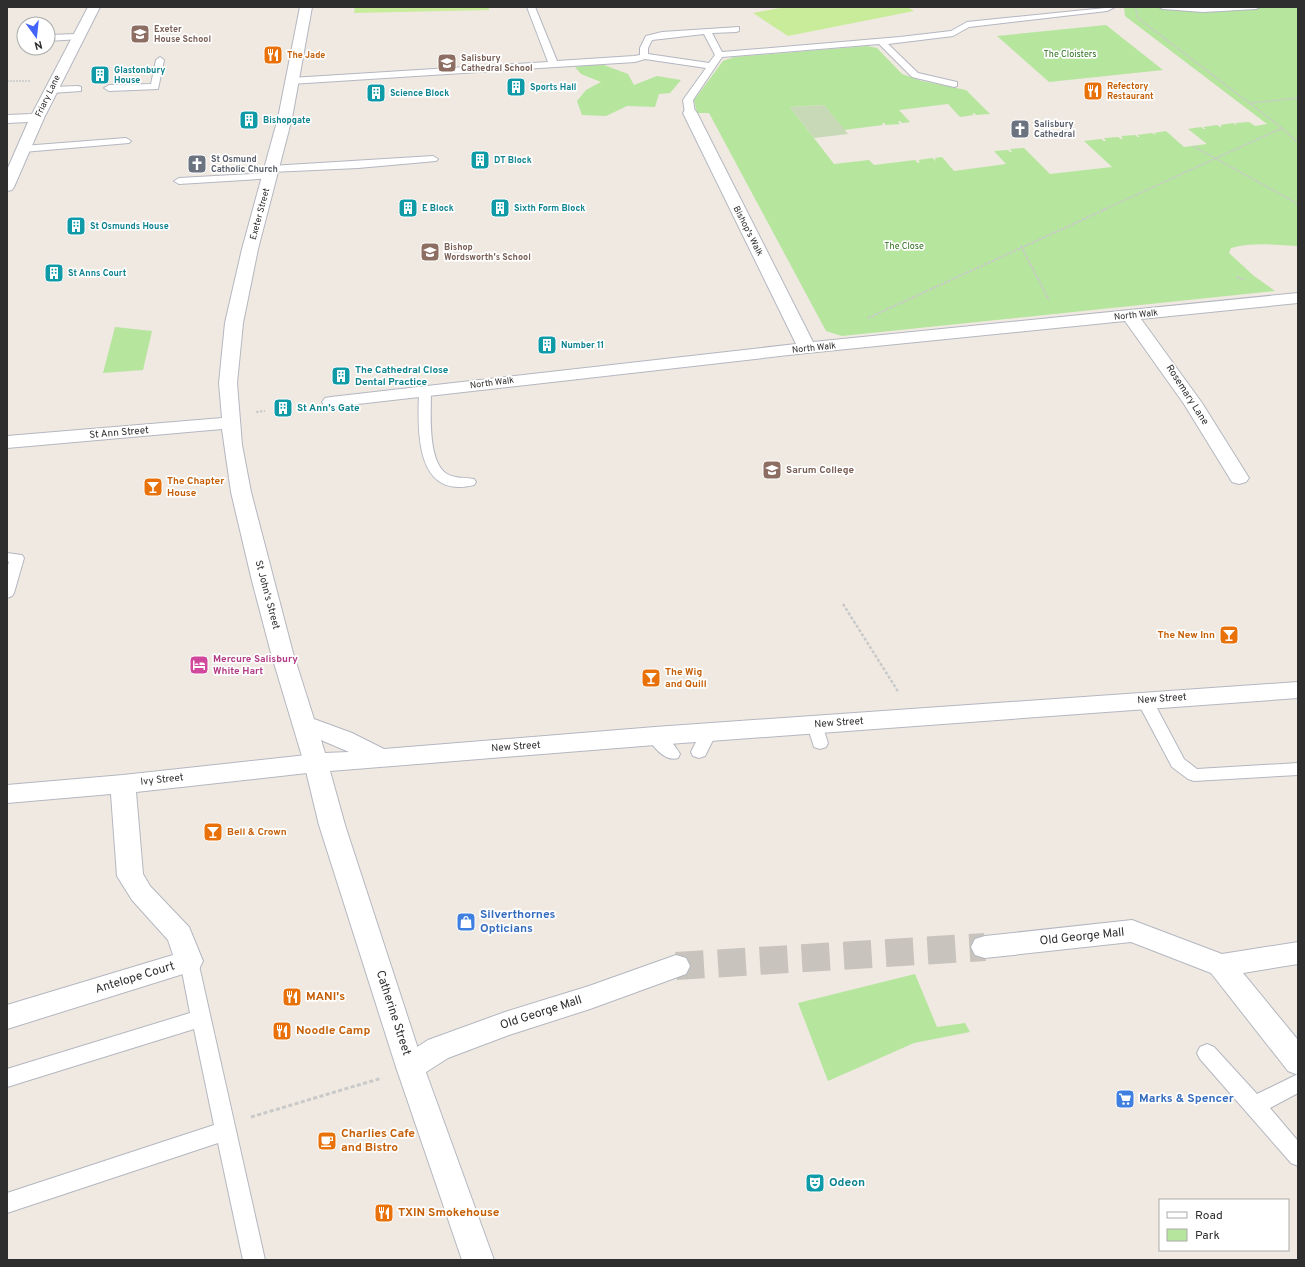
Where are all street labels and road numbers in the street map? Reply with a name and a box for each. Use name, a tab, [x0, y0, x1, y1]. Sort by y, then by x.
street label: Friary Lane	[33, 73, 63, 119]
street label: Exeter Street	[248, 187, 272, 241]
street label: Bishop's Walk	[731, 204, 765, 258]
street label: North Walk	[1113, 307, 1159, 323]
street label: North Walk	[791, 340, 837, 356]
street label: Rosemary Lane	[1163, 362, 1211, 428]
street label: North Walk	[469, 375, 515, 391]
street label: St Ann Street	[89, 424, 150, 442]
street label: St John's Street	[252, 559, 283, 631]
street label: New Street	[1137, 691, 1187, 707]
street label: New Street	[814, 715, 864, 731]
street label: New Street	[491, 739, 541, 755]
street label: Ivy Street	[140, 771, 184, 789]
street label: Old George Mall	[1039, 925, 1125, 949]
street label: Antelope Court	[93, 958, 177, 998]
street label: Catherine Street	[372, 968, 414, 1058]
street label: Old George Mall	[498, 992, 584, 1034]

